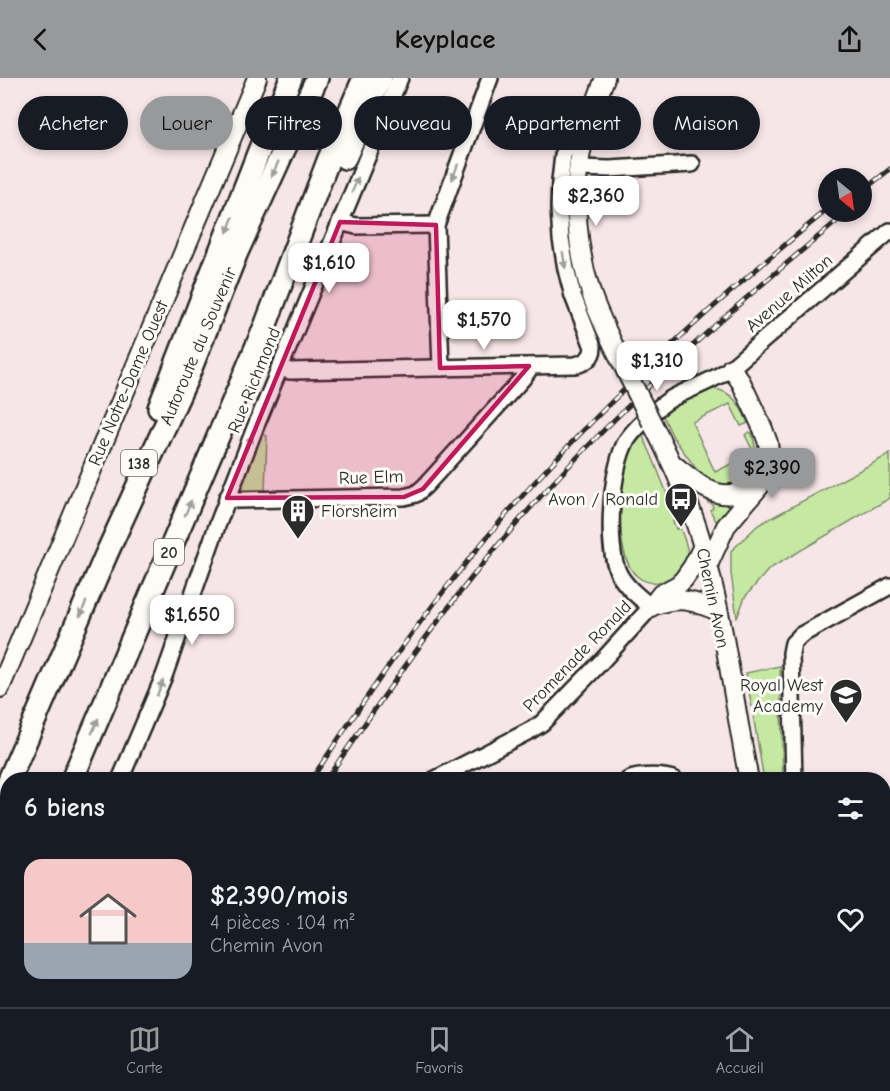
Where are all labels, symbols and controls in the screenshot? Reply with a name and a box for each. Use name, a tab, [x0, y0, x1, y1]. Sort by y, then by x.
icon: back	[24, 23, 57, 56]
icon: share	[833, 23, 866, 56]
text: Keyplace	[395, 24, 495, 55]
chip: Acheter	[18, 96, 128, 150]
chip: Louer	[140, 96, 233, 150]
chip: Filtres	[245, 96, 342, 150]
chip: Nouveau	[354, 96, 472, 150]
chip: Appartement	[484, 96, 641, 150]
chip: Maison	[653, 96, 760, 150]
one-way arrow	[270, 161, 280, 179]
one-way arrow	[449, 163, 459, 181]
north arrow	[818, 168, 872, 222]
map controls	[818, 168, 872, 222]
one-way arrow	[350, 176, 360, 194]
pin: $2,360	[547, 176, 645, 227]
text: $2,360	[567, 184, 625, 207]
one-way arrow	[225, 217, 235, 235]
pin: $1,610	[280, 243, 378, 294]
one-way arrow	[560, 250, 569, 269]
street label: Avenue Milton	[742, 250, 837, 337]
text: $1,610	[302, 251, 356, 274]
street label: Autoroute du Souvenir	[156, 263, 242, 428]
street label: Rue Notre-Dame Ouest	[84, 297, 173, 469]
pin: $1,570	[435, 300, 533, 351]
text: $1,570	[457, 308, 511, 331]
street label: Rue Richmond	[224, 324, 285, 436]
pin: $1,310	[608, 341, 706, 392]
text: $1,310	[631, 349, 683, 372]
one-way arrow	[244, 434, 254, 452]
pin: $2,390	[723, 448, 821, 499]
road number: 138	[121, 450, 157, 476]
text: $2,390	[743, 456, 801, 479]
street label: Rue Elm	[338, 466, 404, 489]
bus stop icon: Avon / Ronald	[663, 481, 699, 528]
place label: Avon / Ronald	[548, 489, 658, 510]
building icon: Florsheim	[280, 493, 316, 540]
one-way arrow	[183, 499, 193, 517]
place label: Florsheim	[321, 501, 397, 522]
road number: 20	[154, 539, 184, 565]
street label: Chemin Avon	[692, 546, 733, 650]
pin: $1,650	[143, 595, 241, 646]
street label: Promenade Ronald	[519, 596, 636, 716]
one-way arrow	[78, 600, 87, 617]
text: $1,650	[164, 603, 220, 626]
place label: Royal West Academy	[740, 675, 824, 717]
school or university icon: Royal West Academy	[828, 677, 864, 724]
one-way arrow	[155, 678, 165, 696]
one-way arrow	[90, 717, 100, 735]
icon: filters	[834, 792, 867, 825]
text: 6 biens	[24, 793, 105, 823]
text: $2,390/mois	[210, 881, 348, 911]
icon: home	[72, 883, 144, 955]
icon: heart	[834, 903, 867, 936]
text: 4 pièces · 104 m²	[210, 911, 354, 934]
text: Chemin Avon	[210, 934, 323, 957]
tab: Carte	[126, 1023, 163, 1077]
tab: Favoris	[415, 1023, 463, 1077]
tab: Accueil	[716, 1023, 764, 1077]

